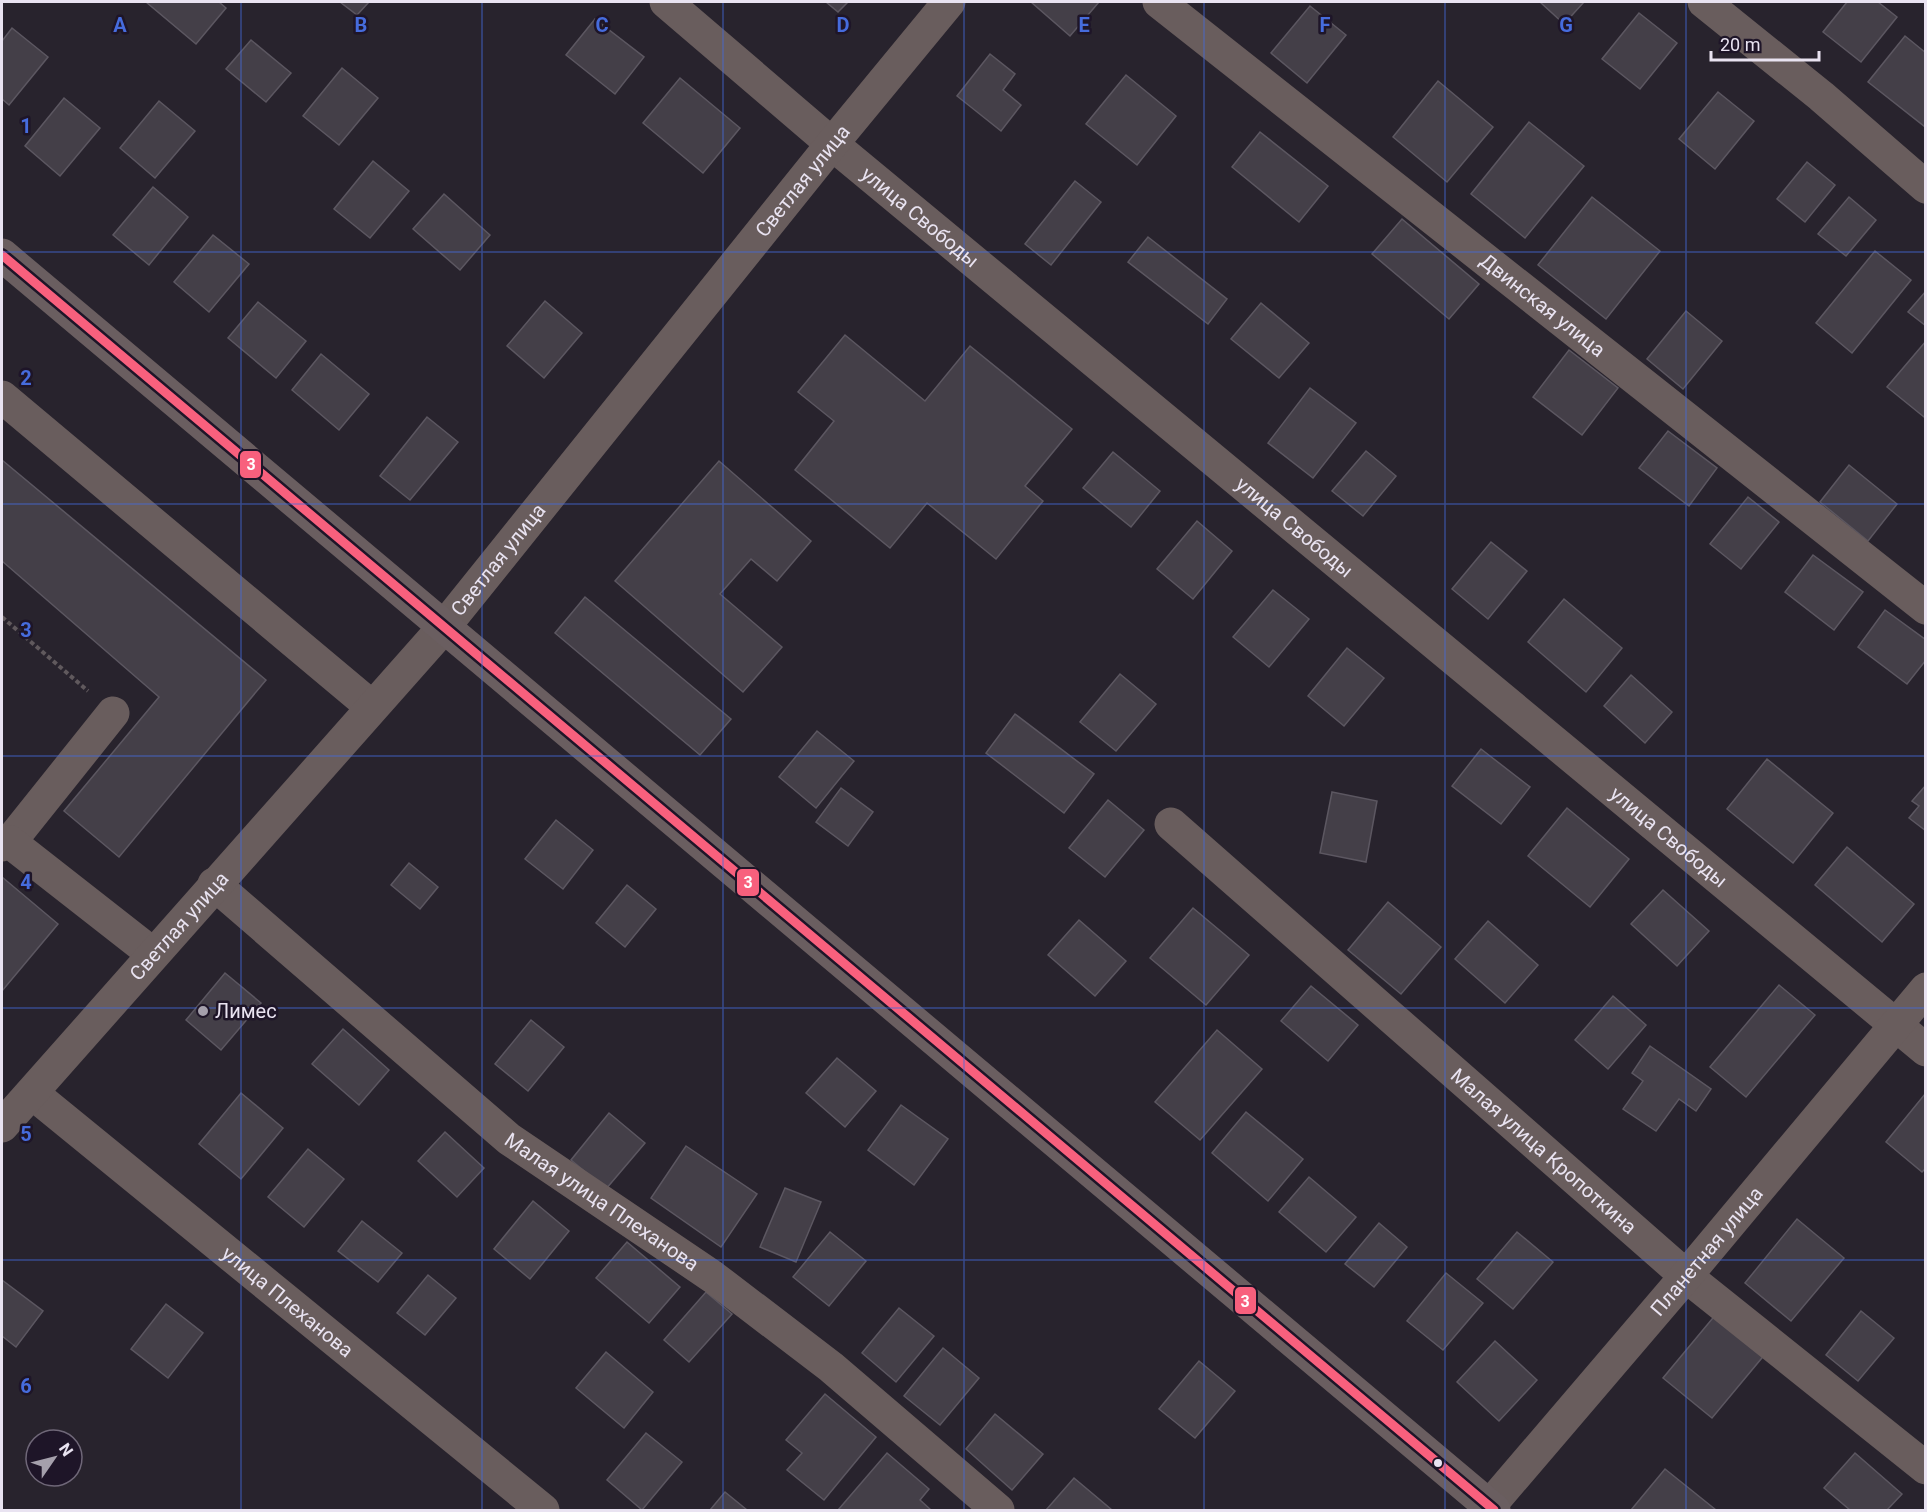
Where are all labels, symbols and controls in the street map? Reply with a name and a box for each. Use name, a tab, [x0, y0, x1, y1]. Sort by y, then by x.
text: A	[113, 13, 127, 37]
text: B	[355, 13, 367, 37]
text: C	[595, 13, 609, 37]
text: D	[837, 13, 850, 37]
text: E	[1078, 13, 1090, 37]
text: F	[1320, 13, 1331, 37]
text: G	[1559, 13, 1573, 37]
scale bar	[1711, 24, 1819, 62]
text: 20 m	[1720, 34, 1760, 55]
text: 1	[20, 114, 32, 138]
street label: Светлая улица	[750, 120, 855, 242]
street label: улица Свободы	[857, 162, 984, 273]
street label: Двинская улица	[1475, 248, 1610, 362]
text: 2	[20, 366, 32, 390]
line badge: 3	[239, 450, 262, 479]
text: 3	[246, 455, 256, 474]
street label: улица Свободы	[1231, 472, 1358, 583]
street label: Светлая улица	[446, 499, 550, 621]
text: 3	[20, 618, 32, 642]
street label: улица Свободы	[1605, 781, 1732, 893]
street label: Светлая улица	[125, 867, 233, 985]
line badge: 3	[736, 868, 760, 897]
text: 4	[20, 870, 32, 894]
text: 3	[743, 873, 753, 892]
place label: Лимес	[215, 999, 277, 1023]
marker: Лимес	[196, 1004, 210, 1018]
street label: Малая улица Кропоткина	[1446, 1063, 1642, 1239]
text: 5	[20, 1122, 32, 1146]
street label: Малая улица Плеханова	[500, 1128, 703, 1276]
street label: Планетная улица	[1645, 1182, 1768, 1321]
street label: улица Плеханова	[217, 1241, 358, 1362]
line badge: 3	[1234, 1286, 1257, 1315]
text: 3	[1240, 1292, 1250, 1311]
text: 6	[20, 1374, 32, 1398]
north arrow	[24, 1428, 84, 1488]
text: N	[55, 1440, 77, 1460]
unlabelled marker	[1432, 1457, 1444, 1469]

